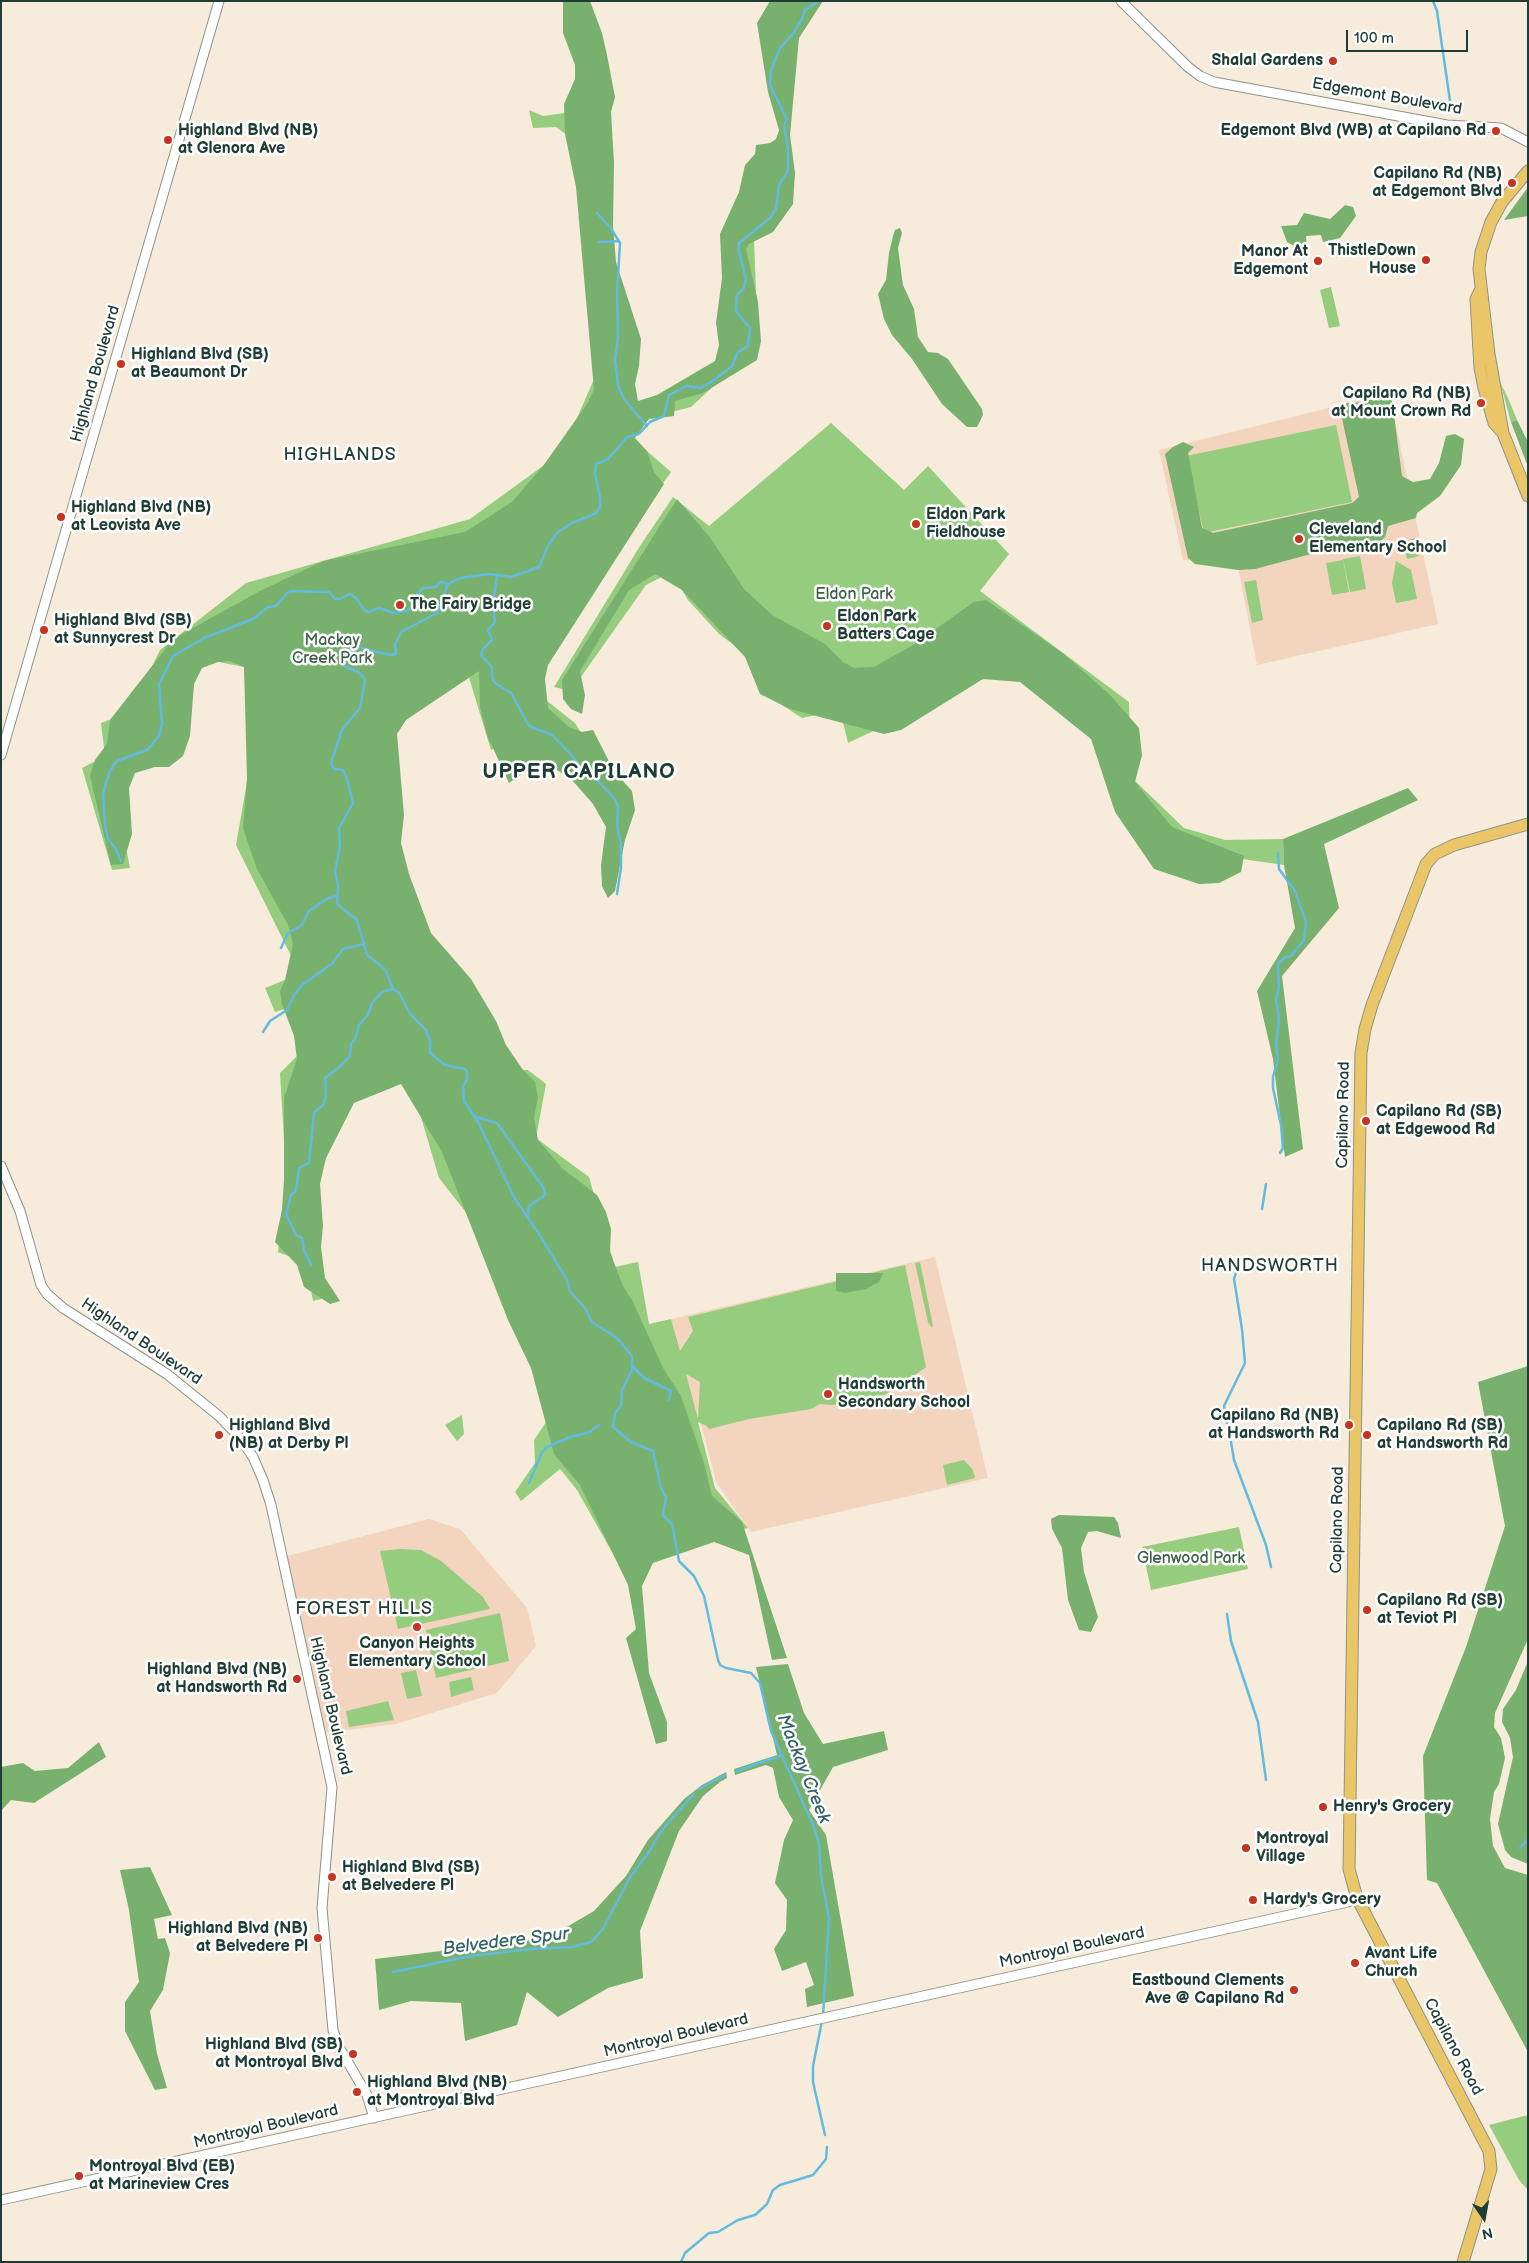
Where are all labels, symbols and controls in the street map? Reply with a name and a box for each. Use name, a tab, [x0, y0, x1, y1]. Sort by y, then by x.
scale bar	[1349, 20, 1472, 52]
text: 100 m	[1354, 29, 1394, 48]
place label: Shalal Gardens	[1212, 51, 1323, 71]
marker: Shalal Gardens	[1327, 55, 1339, 67]
street label: Edgemont Boulevard	[1311, 74, 1463, 120]
place label: Highland Blvd (NB) at Glenora Ave	[178, 121, 318, 159]
place label: Edgemont Blvd (WB) at Capilano Rd	[1221, 121, 1486, 141]
marker: Edgemont Blvd (WB) at Capilano Rd	[1490, 125, 1502, 137]
marker: Highland Blvd (NB) at Glenora Ave	[162, 134, 174, 146]
place label: Capilano Rd (NB) at Edgemont Blvd	[1372, 164, 1502, 202]
marker: Capilano Rd (NB) at Edgemont Blvd	[1506, 177, 1518, 189]
place label: ThistleDown House	[1328, 241, 1416, 279]
place label: Manor At Edgemont	[1233, 242, 1308, 280]
marker: ThistleDown House	[1420, 254, 1432, 266]
marker: Manor At Edgemont	[1312, 255, 1324, 267]
street label: Highland Boulevard	[67, 303, 125, 445]
place label: Highland Blvd (SB) at Beaumont Dr	[131, 345, 269, 383]
marker: Highland Blvd (SB) at Beaumont Dr	[115, 358, 127, 370]
place label: Capilano Rd (NB) at Mount Crown Rd	[1331, 384, 1471, 422]
marker: Capilano Rd (NB) at Mount Crown Rd	[1475, 397, 1487, 409]
district label: HIGHLANDS	[282, 444, 398, 466]
place label: Highland Blvd (NB) at Leovista Ave	[71, 498, 211, 536]
place label: Eldon Park Fieldhouse	[926, 505, 1006, 543]
marker: Highland Blvd (NB) at Leovista Ave	[55, 511, 67, 523]
marker: Eldon Park Fieldhouse	[910, 518, 922, 530]
place label: Cleveland Elementary School	[1309, 520, 1446, 558]
marker: Cleveland Elementary School	[1293, 533, 1305, 545]
park label: Eldon Park	[815, 585, 893, 605]
place label: The Fairy Bridge	[410, 595, 531, 615]
marker: The Fairy Bridge	[394, 599, 406, 611]
place label: Eldon Park Batters Cage	[837, 607, 935, 645]
place label: Highland Blvd (SB) at Sunnycrest Dr	[54, 611, 192, 649]
marker: Eldon Park Batters Cage	[821, 620, 833, 632]
marker: Highland Blvd (SB) at Sunnycrest Dr	[38, 624, 50, 636]
park label: Mackay Creek Park	[292, 631, 372, 669]
district label: UPPER CAPILANO	[481, 760, 677, 786]
street label: Capilano Road	[1333, 1061, 1355, 1169]
place label: Capilano Rd (SB) at Edgewood Rd	[1376, 1102, 1502, 1140]
marker: Capilano Rd (SB) at Edgewood Rd	[1360, 1115, 1372, 1127]
district label: HANDSWORTH	[1200, 1255, 1340, 1277]
street label: Highland Boulevard	[77, 1295, 205, 1389]
place label: Handsworth Secondary School	[838, 1375, 970, 1413]
marker: Handsworth Secondary School	[822, 1388, 834, 1400]
place label: Capilano Rd (NB) at Handsworth Rd	[1208, 1406, 1339, 1444]
place label: Highland Blvd (NB) at Derby Pl	[229, 1416, 349, 1454]
place label: Capilano Rd (SB) at Handsworth Rd	[1377, 1416, 1508, 1454]
marker: Capilano Rd (NB) at Handsworth Rd	[1343, 1419, 1355, 1431]
marker: Highland Blvd (NB) at Derby Pl	[213, 1429, 225, 1441]
marker: Capilano Rd (SB) at Handsworth Rd	[1361, 1429, 1373, 1441]
street label: Capilano Road	[1327, 1466, 1349, 1574]
park label: Glenwood Park	[1137, 1549, 1245, 1569]
place label: Capilano Rd (SB) at Teviot Pl	[1377, 1591, 1503, 1629]
district label: FOREST HILLS	[294, 1598, 434, 1620]
marker: Capilano Rd (SB) at Teviot Pl	[1361, 1604, 1373, 1616]
marker: Canyon Heights Elementary School	[411, 1621, 423, 1633]
place label: Canyon Heights Elementary School	[348, 1634, 486, 1672]
street label: Highland Boulevard	[305, 1635, 355, 1777]
place label: Highland Blvd (NB) at Handsworth Rd	[147, 1660, 287, 1698]
marker: Highland Blvd (NB) at Handsworth Rd	[291, 1673, 303, 1685]
water label: Mackay Creek	[771, 1711, 835, 1827]
place label: Henry's Grocery	[1333, 1797, 1451, 1817]
marker: Henry's Grocery	[1317, 1801, 1329, 1813]
place label: Montroyal Village	[1256, 1829, 1329, 1867]
marker: Montroyal Village	[1240, 1842, 1252, 1854]
place label: Highland Blvd (SB) at Belvedere Pl	[342, 1858, 480, 1896]
marker: Highland Blvd (SB) at Belvedere Pl	[326, 1871, 338, 1883]
place label: Hardy's Grocery	[1263, 1890, 1381, 1910]
marker: Hardy's Grocery	[1247, 1894, 1259, 1906]
place label: Highland Blvd (NB) at Belvedere Pl	[168, 1919, 308, 1957]
street label: Montroyal Boulevard	[998, 1923, 1146, 1973]
water label: Belvedere Spur	[442, 1924, 570, 1960]
marker: Highland Blvd (NB) at Belvedere Pl	[312, 1932, 324, 1944]
place label: Avant Life Church	[1365, 1944, 1437, 1982]
marker: Avant Life Church	[1349, 1957, 1361, 1969]
place label: Eastbound Clements Ave @ Capilano Rd	[1132, 1971, 1284, 2009]
marker: Eastbound Clements Ave @ Capilano Rd	[1288, 1984, 1300, 1996]
street label: Capilano Road	[1419, 1995, 1487, 2099]
street label: Montroyal Boulevard	[602, 2010, 750, 2062]
place label: Highland Blvd (SB) at Montroyal Blvd	[205, 2035, 343, 2073]
marker: Highland Blvd (SB) at Montroyal Blvd	[347, 2048, 359, 2060]
place label: Highland Blvd (NB) at Montroyal Blvd	[367, 2073, 507, 2111]
marker: Highland Blvd (NB) at Montroyal Blvd	[351, 2086, 363, 2098]
street label: Montroyal Boulevard	[192, 2101, 340, 2153]
place label: Montroyal Blvd (EB) at Marineview Cres	[89, 2157, 235, 2195]
marker: Montroyal Blvd (EB) at Marineview Cres	[73, 2170, 85, 2182]
north arrow	[1459, 2193, 1509, 2243]
text: N	[1480, 2224, 1494, 2243]

